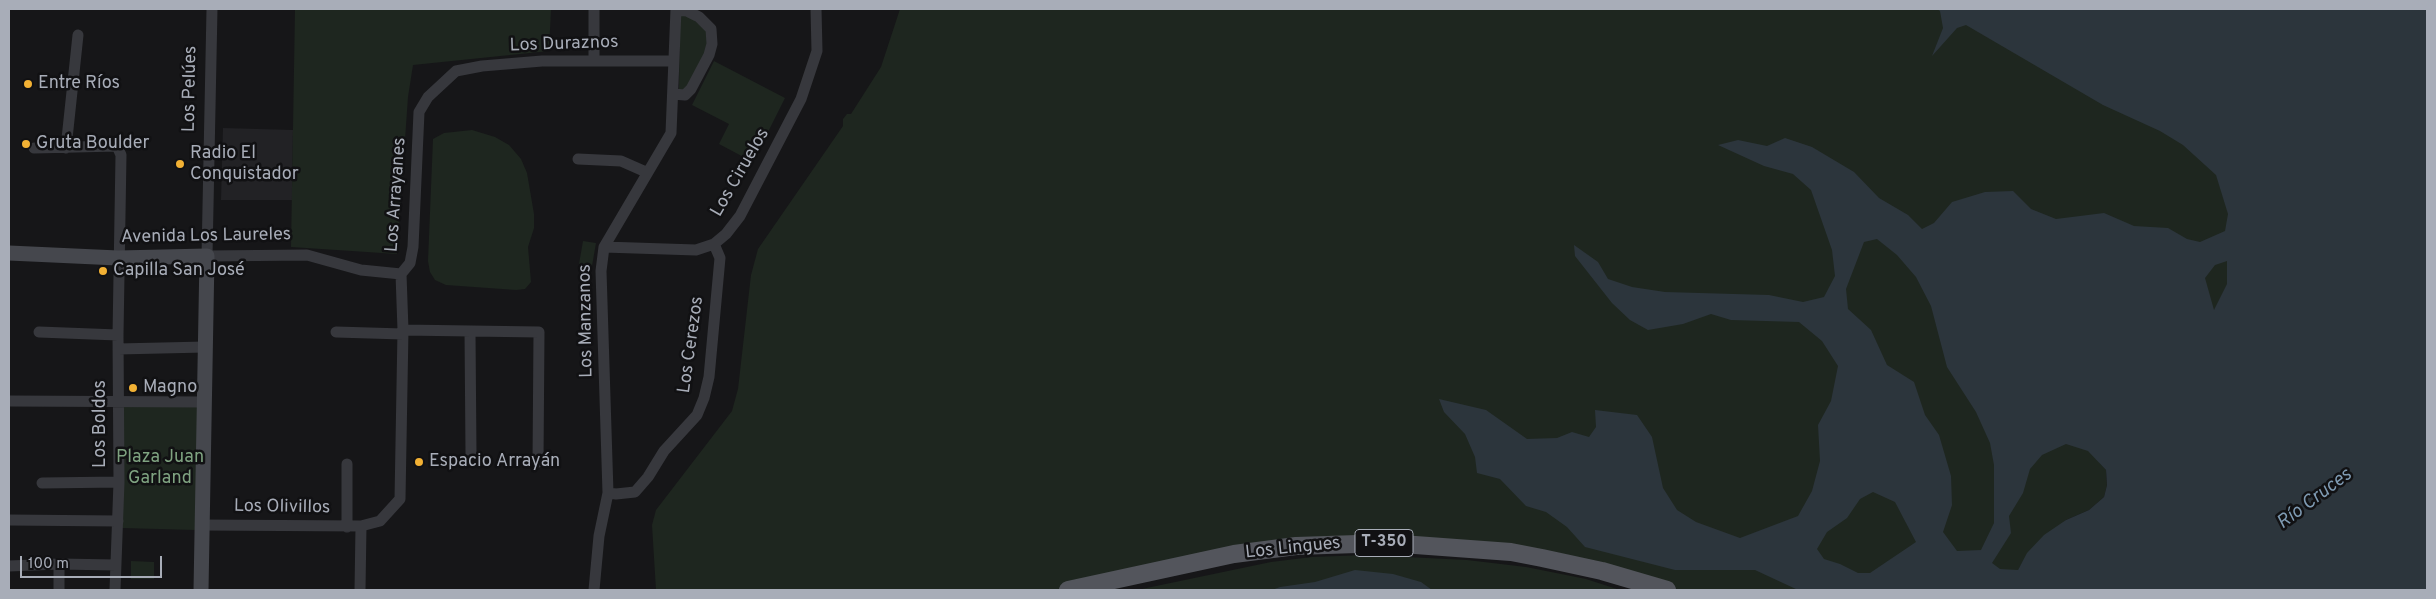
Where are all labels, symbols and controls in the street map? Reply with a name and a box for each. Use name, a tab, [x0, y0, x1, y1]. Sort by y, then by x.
street label: Los Duraznos	[509, 32, 619, 58]
street label: Los Pelúes	[179, 46, 203, 132]
place label: Entre Ríos	[38, 73, 120, 95]
marker: Entre Ríos	[22, 78, 34, 90]
street label: Los Ciruelos	[707, 125, 775, 221]
place label: Gruta Boulder	[36, 133, 150, 155]
street label: Los Arrayanes	[382, 137, 412, 253]
marker: Gruta Boulder	[20, 138, 32, 150]
place label: Radio El Conquistador	[190, 143, 299, 186]
marker: Radio El Conquistador	[174, 158, 186, 170]
street label: Avenida Los Laureles	[121, 225, 291, 249]
place label: Capilla San José	[113, 260, 245, 282]
street label: Los Manzanos	[575, 264, 599, 378]
marker: Capilla San José	[97, 265, 109, 277]
street label: Los Cerezos	[675, 295, 709, 395]
place label: Magno	[143, 377, 197, 399]
street label: Los Boldos	[90, 380, 112, 468]
marker: Magno	[127, 382, 139, 394]
park label: Plaza Juan Garland	[116, 447, 204, 489]
place label: Espacio Arrayán	[429, 451, 560, 473]
marker: Espacio Arrayán	[413, 456, 425, 468]
water label: Río Cruces	[2273, 465, 2357, 535]
street label: Los Olivillos	[234, 496, 330, 520]
road number: T-350	[1355, 530, 1413, 556]
street label: Los Lingues	[1244, 533, 1342, 565]
scale bar	[22, 546, 165, 578]
text: 100 m	[28, 555, 69, 574]

